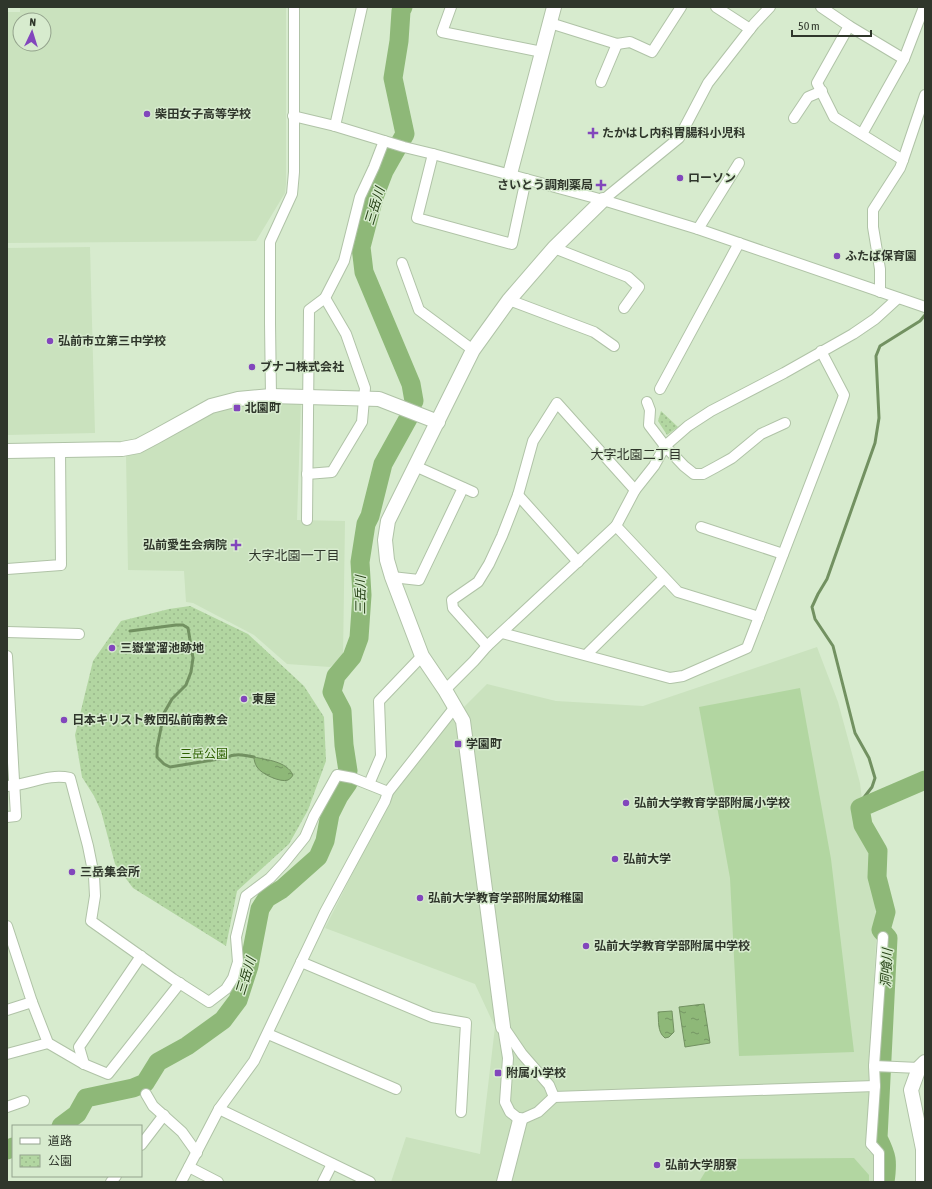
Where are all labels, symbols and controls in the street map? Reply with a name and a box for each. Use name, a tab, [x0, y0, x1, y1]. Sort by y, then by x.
north arrow	[12, 12, 52, 52]
scale bar	[792, 12, 871, 38]
text: N	[29, 16, 36, 28]
text: 50 m	[798, 19, 820, 33]
place label: 柴田女子高等学校	[155, 107, 251, 121]
marker: 柴田女子高等学校	[142, 109, 152, 119]
place label: たかはし内科胃腸科小児科	[602, 126, 746, 140]
marker: たかはし内科胃腸科小児科	[587, 127, 599, 139]
place label: ローソン	[688, 171, 736, 185]
marker: ローソン	[675, 173, 685, 183]
place label: さいとう調剤薬局	[497, 178, 593, 192]
marker: さいとう調剤薬局	[596, 180, 606, 190]
water label: 三岳川	[362, 183, 388, 227]
place label: ふたば保育園	[845, 249, 917, 263]
marker: ふたば保育園	[832, 251, 842, 261]
place label: 弘前市立第三中学校	[58, 334, 166, 348]
marker: 弘前市立第三中学校	[45, 336, 55, 346]
place label: ブナコ株式会社	[260, 360, 344, 374]
marker: ブナコ株式会社	[247, 362, 257, 372]
place label: 北園町	[245, 401, 281, 415]
marker: 北園町	[232, 403, 242, 413]
district label: 大字北園二丁目	[590, 447, 682, 462]
place label: 弘前愛生会病院	[143, 538, 227, 552]
marker: 弘前愛生会病院	[230, 539, 242, 551]
district label: 大字北園一丁目	[248, 548, 340, 563]
water label: 三岳川	[353, 574, 368, 615]
place label: 三嶽堂溜池跡地	[120, 641, 204, 655]
marker: 三嶽堂溜池跡地	[107, 643, 117, 653]
place label: 東屋	[252, 692, 276, 706]
marker: 東屋	[239, 694, 249, 704]
place label: 日本キリスト教団弘前南教会	[72, 713, 228, 727]
marker: 日本キリスト教団弘前南教会	[59, 715, 69, 725]
place label: 学園町	[466, 737, 502, 751]
marker: 学園町	[453, 739, 463, 749]
park label: 三岳公園	[180, 747, 228, 761]
place label: 弘前大学教育学部附属小学校	[634, 796, 790, 810]
marker: 弘前大学教育学部附属小学校	[621, 798, 631, 808]
place label: 弘前大学	[623, 852, 671, 866]
marker: 弘前大学	[610, 854, 620, 864]
place label: 三岳集会所	[80, 865, 140, 879]
marker: 三岳集会所	[67, 867, 77, 877]
place label: 弘前大学教育学部附属幼稚園	[428, 891, 584, 905]
marker: 弘前大学教育学部附属幼稚園	[415, 893, 425, 903]
place label: 弘前大学教育学部附属中学校	[594, 939, 750, 953]
marker: 弘前大学教育学部附属中学校	[581, 941, 591, 951]
water label: 洞喰川	[878, 946, 895, 988]
water label: 三岳川	[233, 953, 259, 997]
place label: 附属小学校	[506, 1066, 566, 1080]
marker: 附属小学校	[493, 1068, 503, 1078]
legend	[12, 1125, 142, 1177]
text: 道路	[48, 1134, 72, 1148]
text: 公園	[48, 1154, 72, 1168]
place label: 弘前大学朋寮	[665, 1158, 737, 1172]
marker: 弘前大学朋寮	[652, 1160, 662, 1170]

